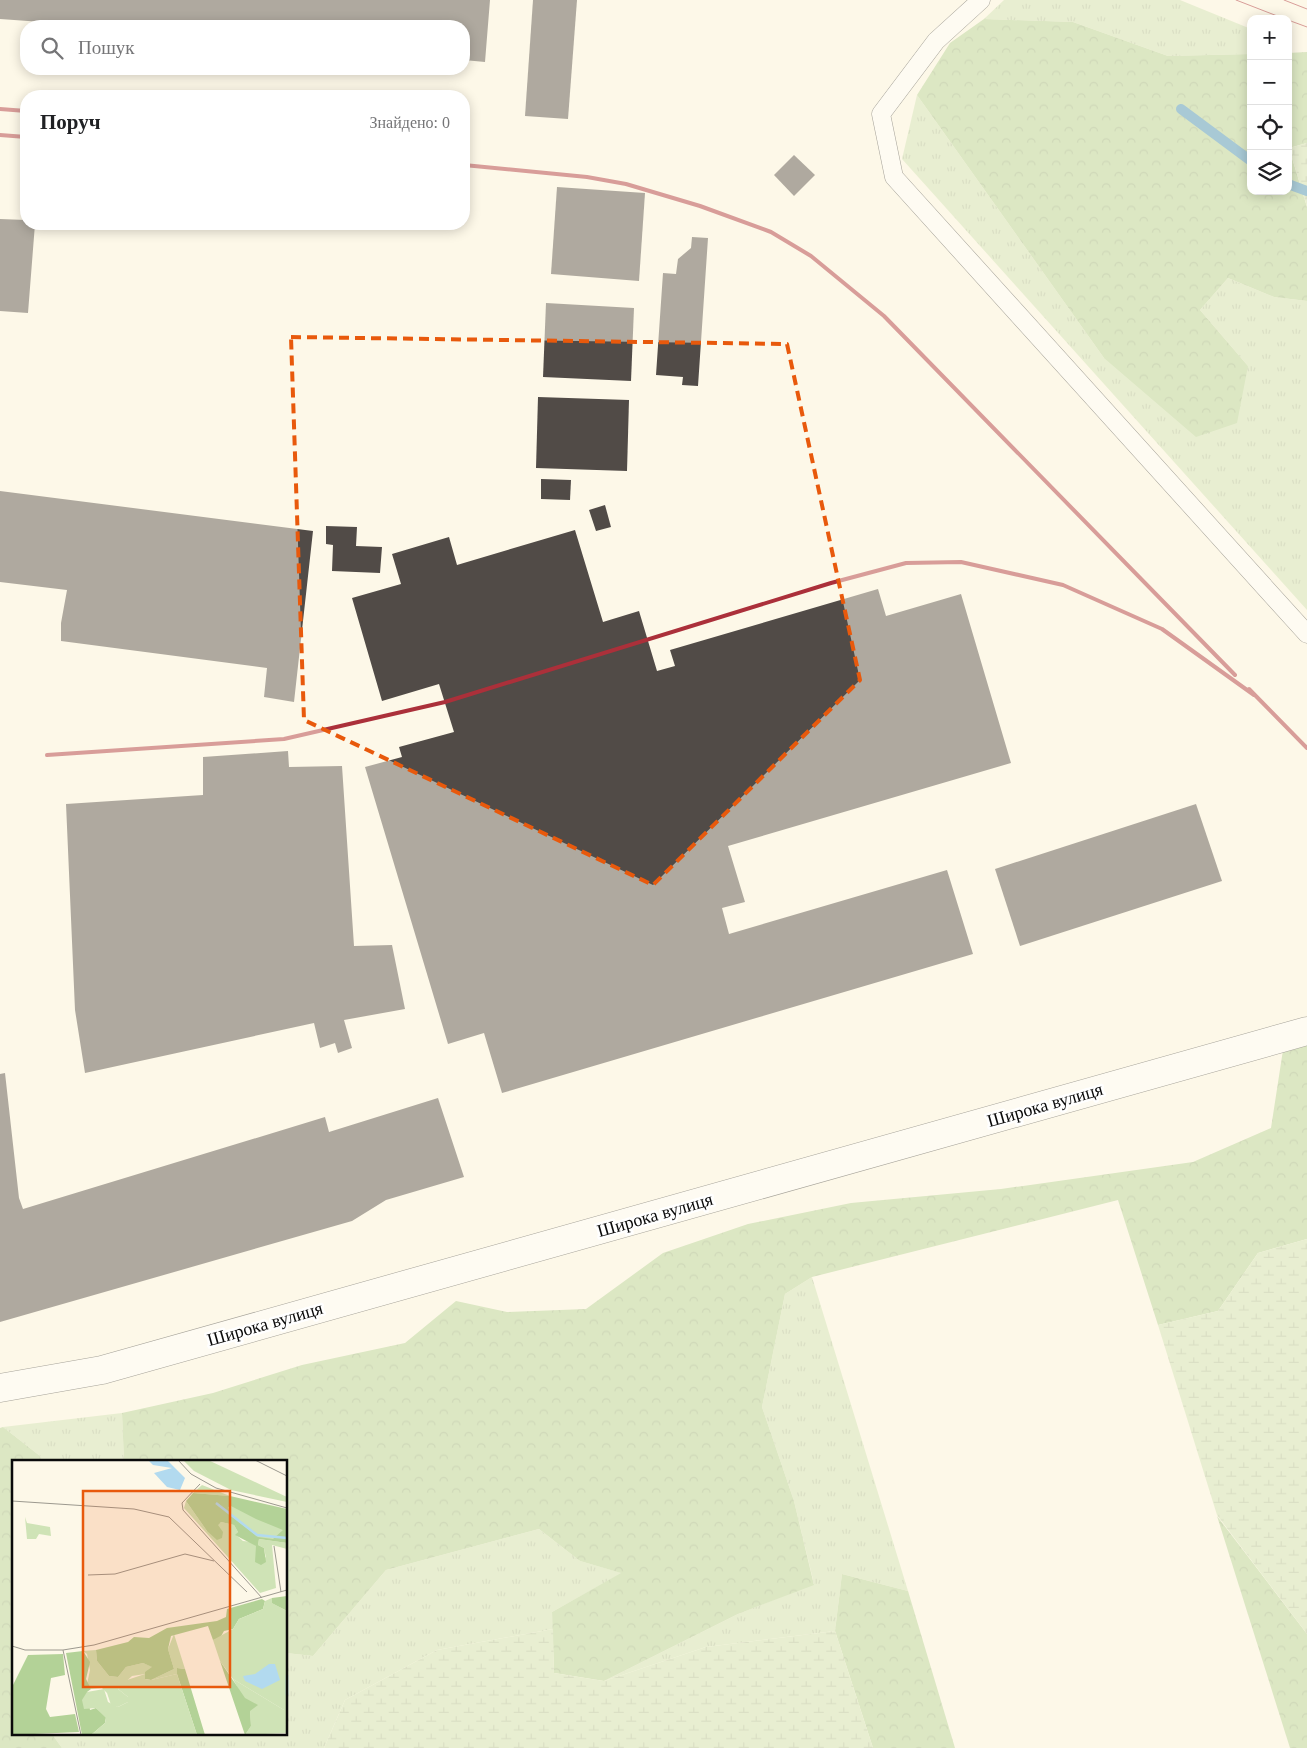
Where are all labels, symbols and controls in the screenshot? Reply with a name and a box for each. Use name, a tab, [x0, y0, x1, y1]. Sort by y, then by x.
map controls	[1247, 15, 1292, 195]
button: +	[1247, 15, 1292, 60]
search box	[20, 20, 470, 75]
icon: search	[38, 34, 66, 62]
text: Пошук	[78, 37, 135, 58]
button: −	[1247, 60, 1292, 105]
button: locate	[1247, 105, 1292, 150]
text: Поруч	[40, 110, 101, 134]
text: Знайдено: 0	[370, 114, 450, 131]
button: layers	[1247, 150, 1292, 195]
street label: Широка вулиця	[985, 1079, 1105, 1131]
street label: Широка вулиця	[595, 1189, 715, 1241]
street label: Широка вулиця	[205, 1298, 325, 1350]
inset map	[12, 1460, 288, 1736]

